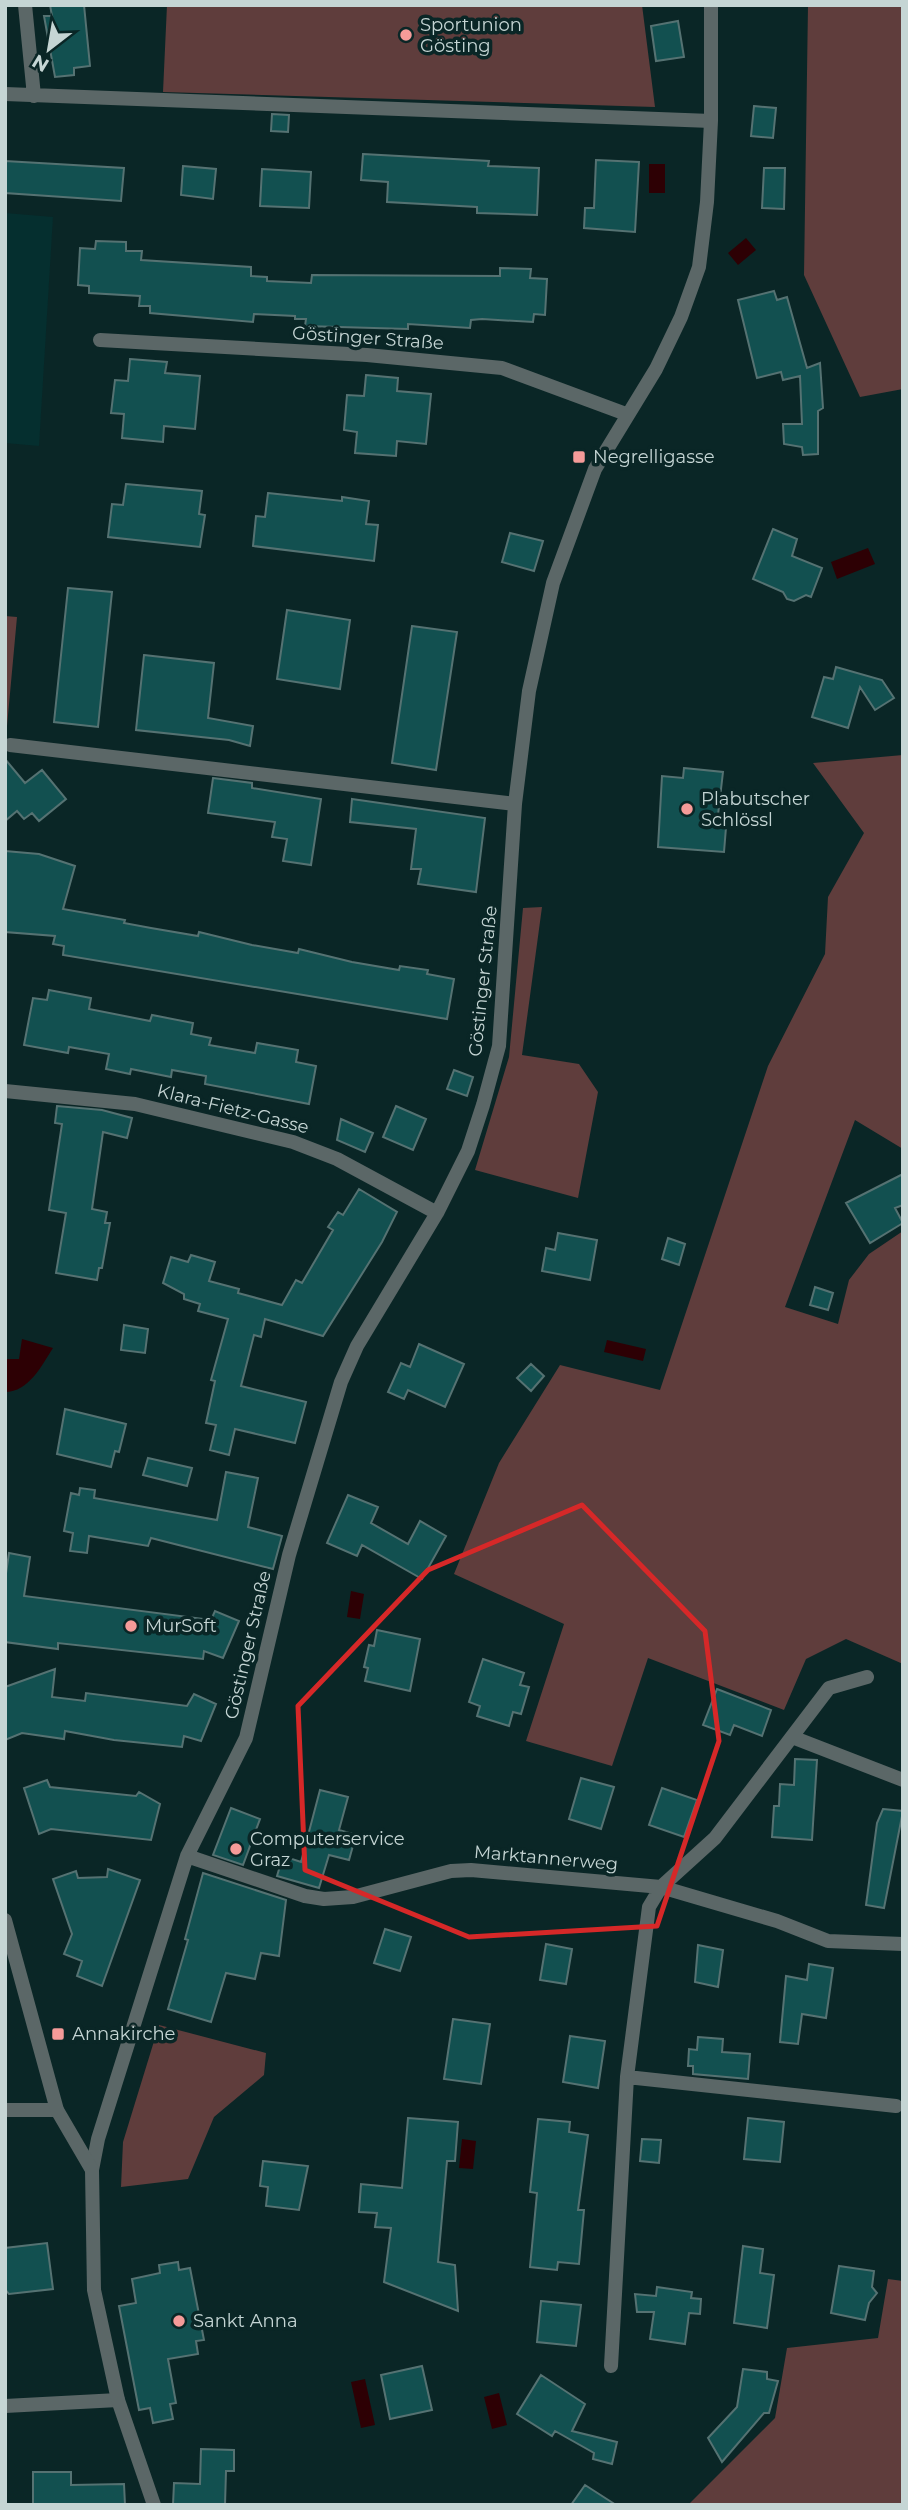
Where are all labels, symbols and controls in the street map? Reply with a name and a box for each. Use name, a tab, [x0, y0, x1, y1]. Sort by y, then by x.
north arrow	[14, 14, 84, 84]
place label: Sportunion Gösting	[420, 14, 522, 57]
marker: Sportunion Gösting	[398, 27, 414, 43]
text: N	[28, 49, 53, 77]
street label: Göstinger Straße	[292, 322, 445, 354]
place label: Negrelligasse	[593, 446, 715, 468]
marker: Negrelligasse	[571, 449, 587, 465]
place label: Plabutscher Schlössl	[701, 788, 810, 831]
marker: Plabutscher Schlössl	[679, 801, 695, 817]
street label: Göstinger Straße	[464, 904, 502, 1058]
street label: Klara-Fietz-Gasse	[155, 1080, 311, 1139]
street label: Göstinger Straße	[220, 1568, 276, 1721]
place label: MurSoft	[145, 1615, 217, 1637]
marker: MurSoft	[123, 1618, 139, 1634]
place label: Computerservice Graz	[250, 1828, 405, 1871]
marker: Computerservice Graz	[228, 1841, 244, 1857]
street label: Marktannerweg	[473, 1841, 619, 1875]
place label: Annakirche	[72, 2023, 176, 2045]
marker: Annakirche	[50, 2026, 66, 2042]
place label: Sankt Anna	[193, 2310, 298, 2332]
marker: Sankt Anna	[171, 2313, 187, 2329]

